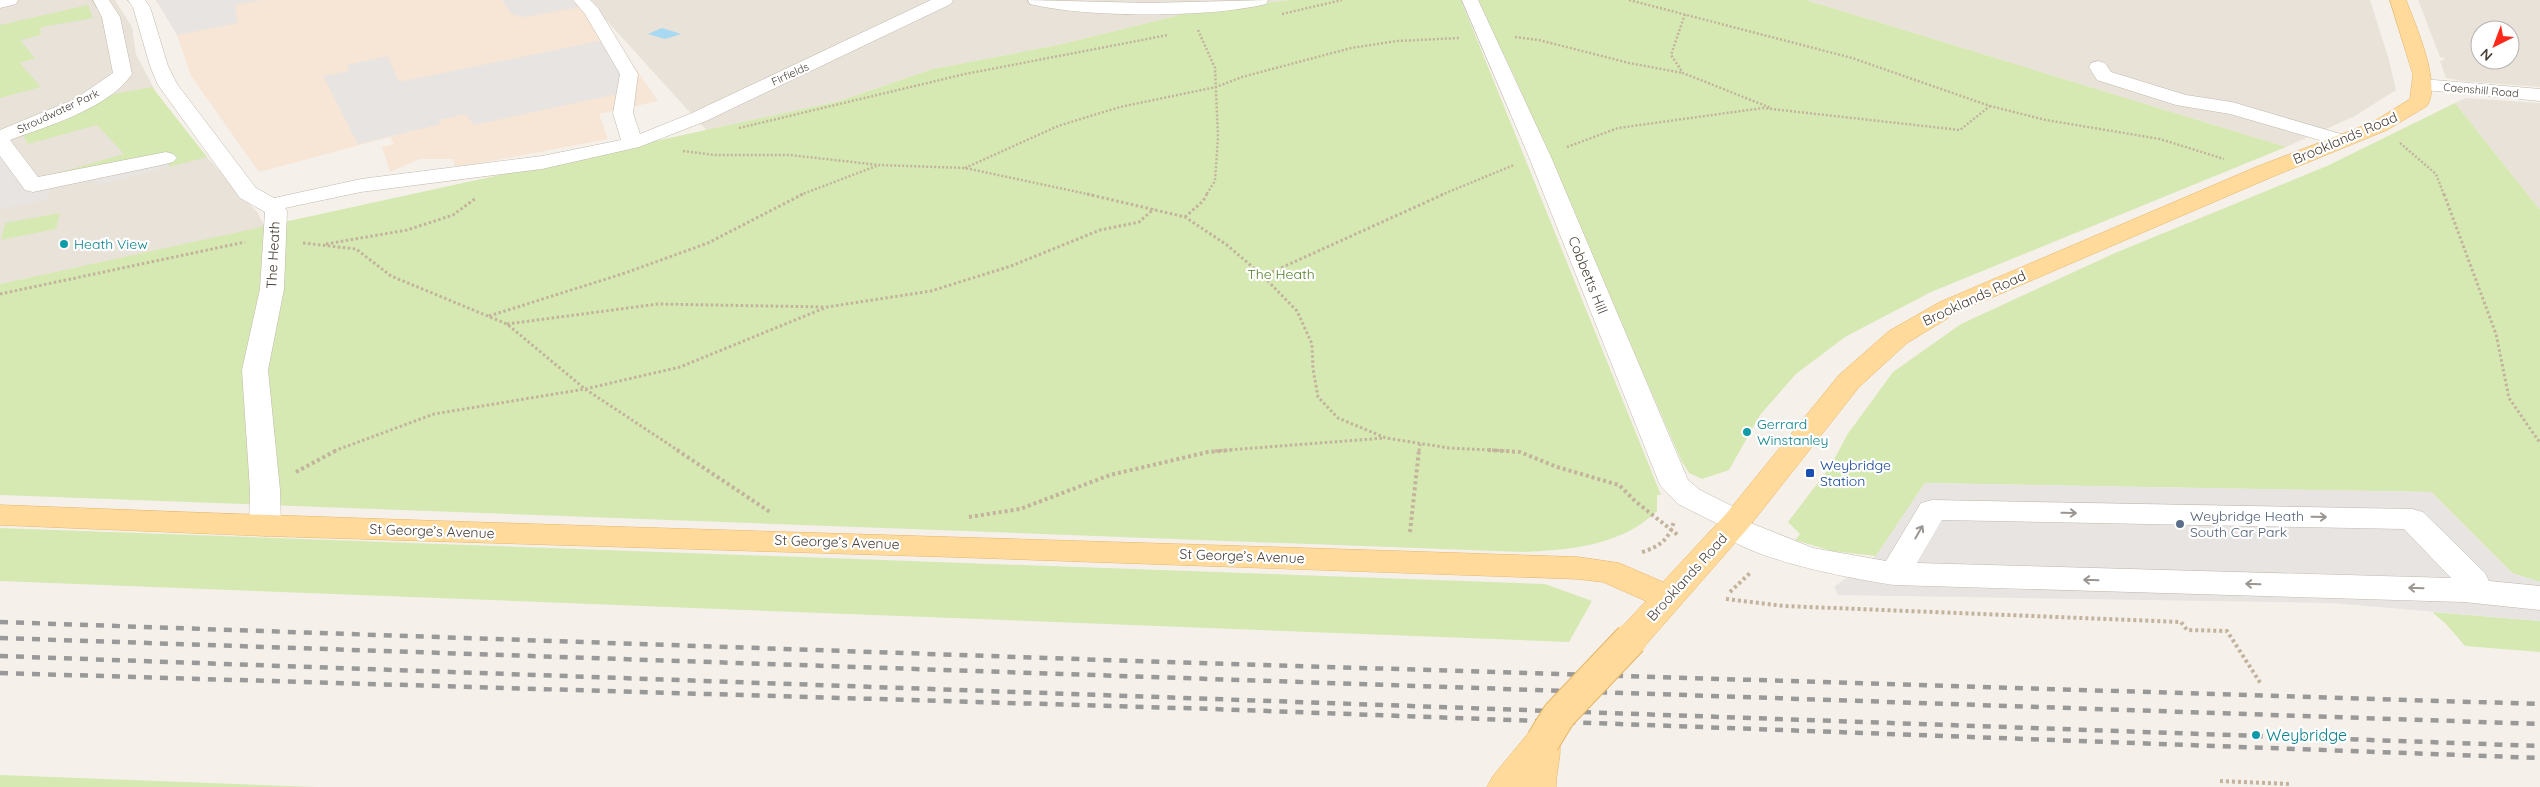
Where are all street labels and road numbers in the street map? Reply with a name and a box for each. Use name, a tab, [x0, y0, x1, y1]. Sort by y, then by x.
street label: Firfields	[769, 59, 811, 89]
street label: Caenshill Road	[2443, 80, 2519, 100]
street label: Stroudwater Park	[15, 86, 101, 136]
street label: Brooklands Road	[2290, 108, 2400, 168]
street label: The Heath	[262, 221, 284, 289]
street label: Cobbetts Hill	[1564, 234, 1612, 316]
street label: Brooklands Road	[1919, 266, 2029, 330]
street label: St George’s Avenue	[369, 520, 495, 542]
street label: Brooklands Road	[1643, 529, 1731, 625]
street label: St George’s Avenue	[774, 531, 900, 553]
street label: St George’s Avenue	[1179, 545, 1305, 567]

